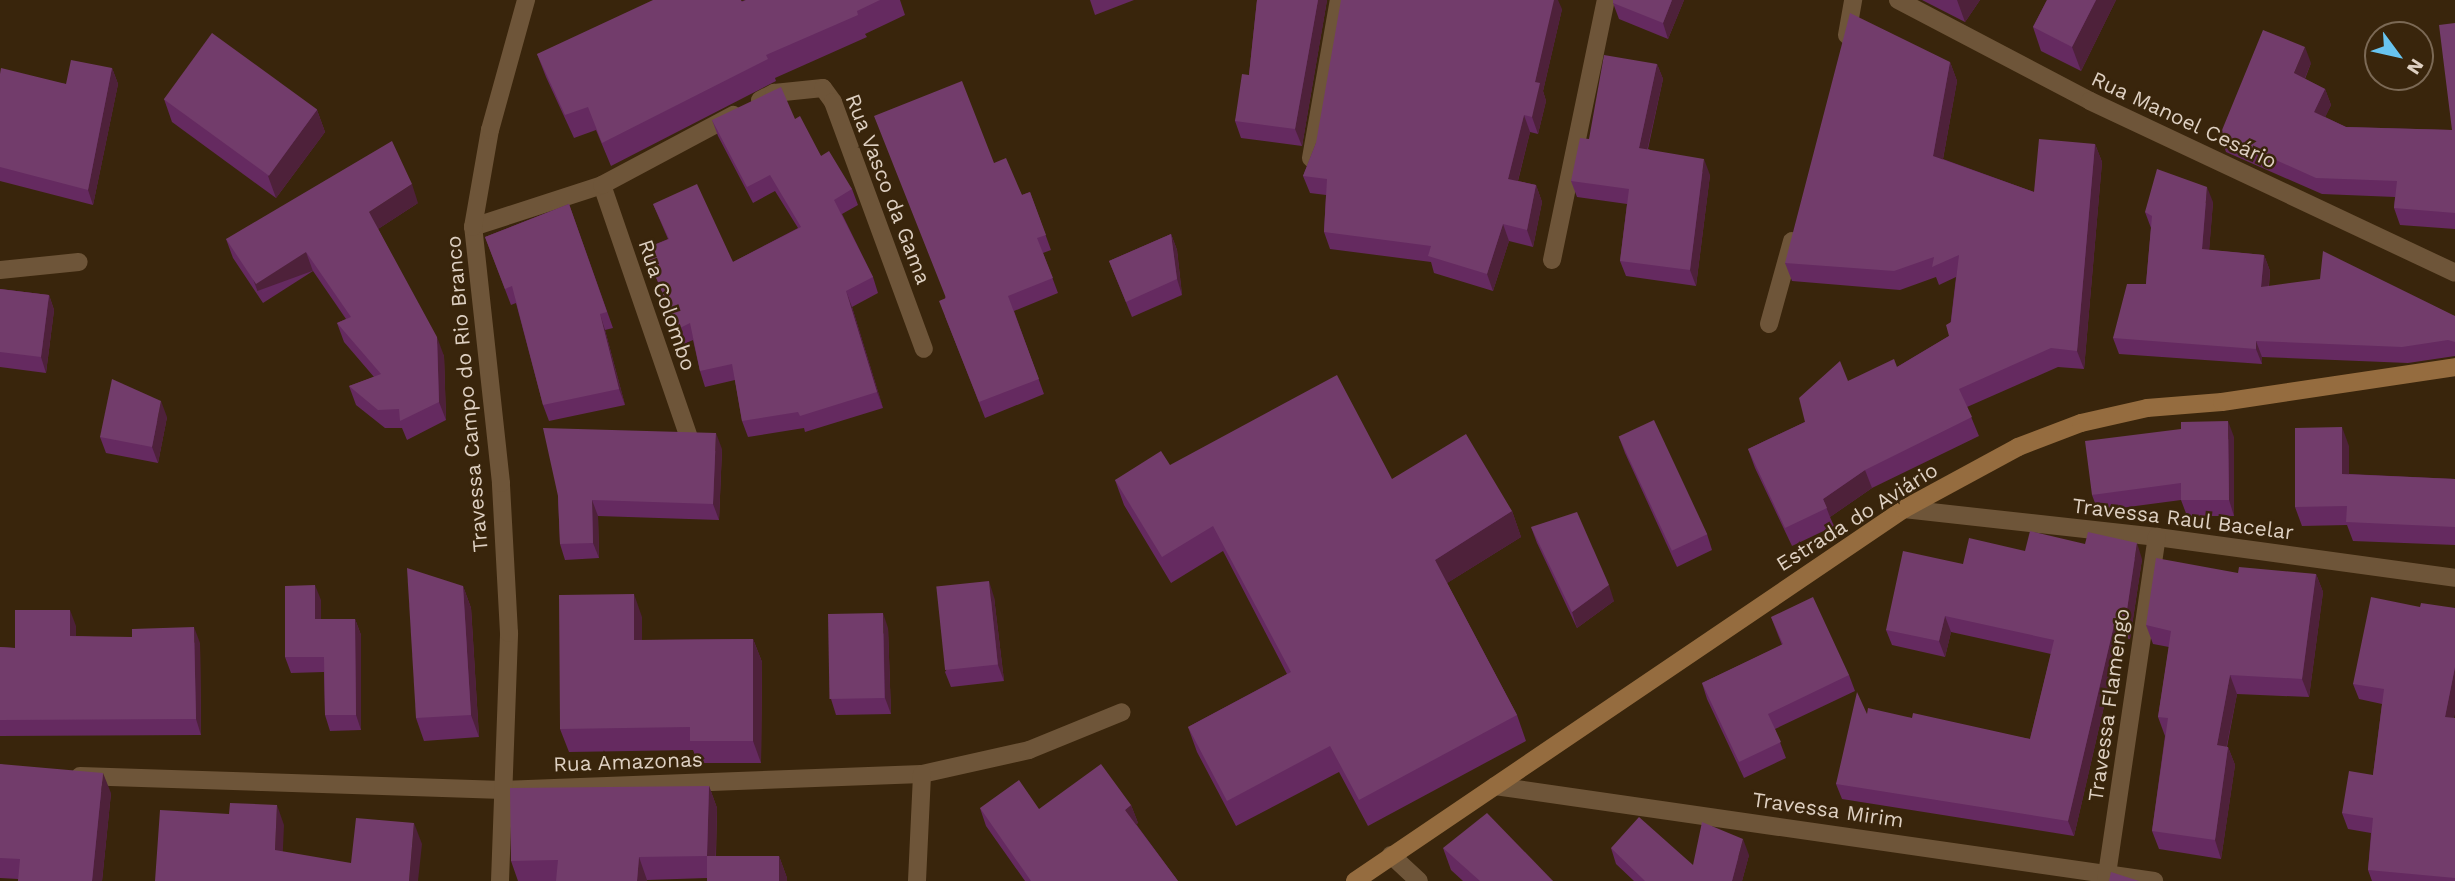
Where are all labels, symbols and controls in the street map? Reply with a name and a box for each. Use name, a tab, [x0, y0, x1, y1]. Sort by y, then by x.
north arrow	[2364, 21, 2434, 91]
text: N	[2402, 54, 2429, 79]
street label: Rua Manoel Cesário	[2087, 66, 2281, 174]
street label: Rua Vasco da Gama	[840, 89, 936, 289]
street label: Travessa Campo do Rio Branco	[441, 235, 493, 553]
street label: Rua Colombo	[633, 236, 701, 374]
street label: Estrada do Aviário	[1771, 457, 1943, 577]
street label: Travessa Raul Bacelar	[2070, 493, 2296, 545]
street label: Travessa Flamengo	[2083, 607, 2135, 803]
street label: Rua Amazonas	[552, 747, 704, 777]
street label: Travessa Mirim	[1751, 787, 1905, 833]

